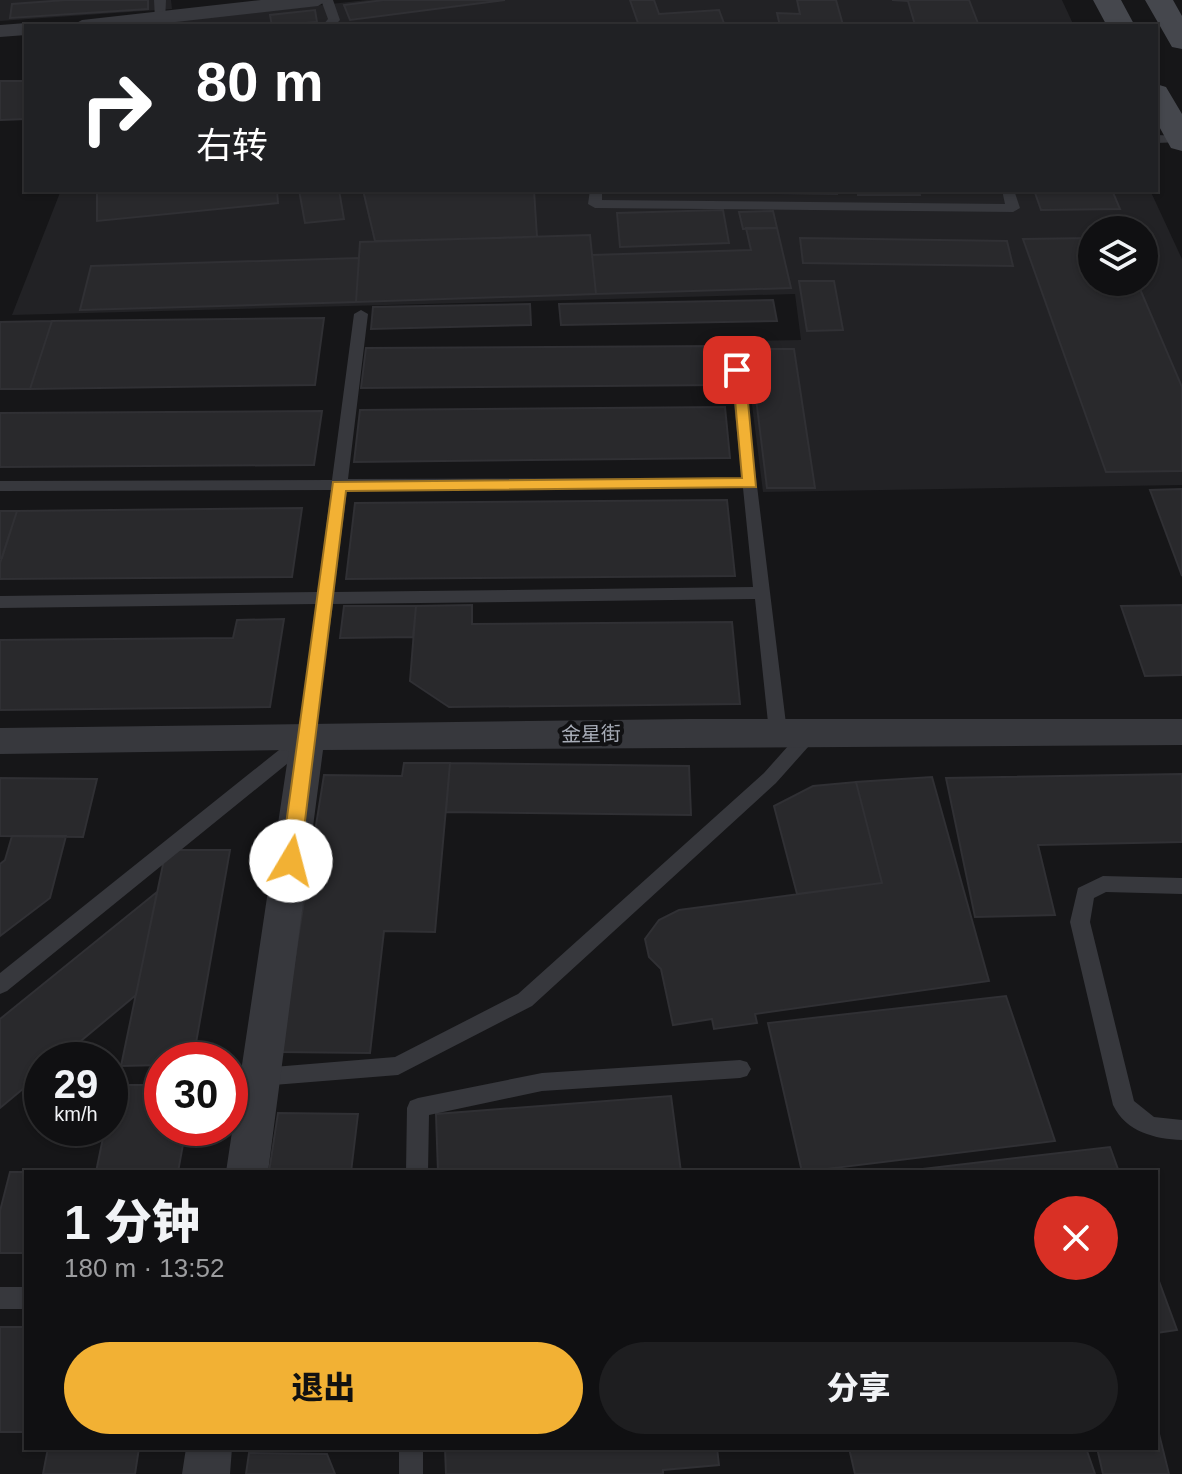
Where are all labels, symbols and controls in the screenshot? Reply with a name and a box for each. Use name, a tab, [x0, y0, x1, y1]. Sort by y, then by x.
text: 80 m	[196, 50, 324, 113]
icon: right	[64, 56, 168, 160]
text: 右转	[196, 125, 268, 166]
map controls	[1078, 216, 1158, 296]
button: layers	[1078, 216, 1158, 296]
pin	[703, 336, 771, 404]
icon: arrive	[715, 348, 759, 392]
street label: 金星街	[561, 722, 621, 746]
position arrow	[249, 819, 333, 903]
speed limit sign: 30	[144, 1042, 248, 1146]
text: 29	[54, 1062, 98, 1106]
text: km/h	[54, 1103, 98, 1125]
text: 1 分钟	[64, 1196, 200, 1249]
button: close	[1034, 1196, 1118, 1280]
text: 180 m · 13:52	[64, 1253, 224, 1283]
button: 退出	[64, 1342, 583, 1434]
button: 分享	[599, 1342, 1118, 1434]

